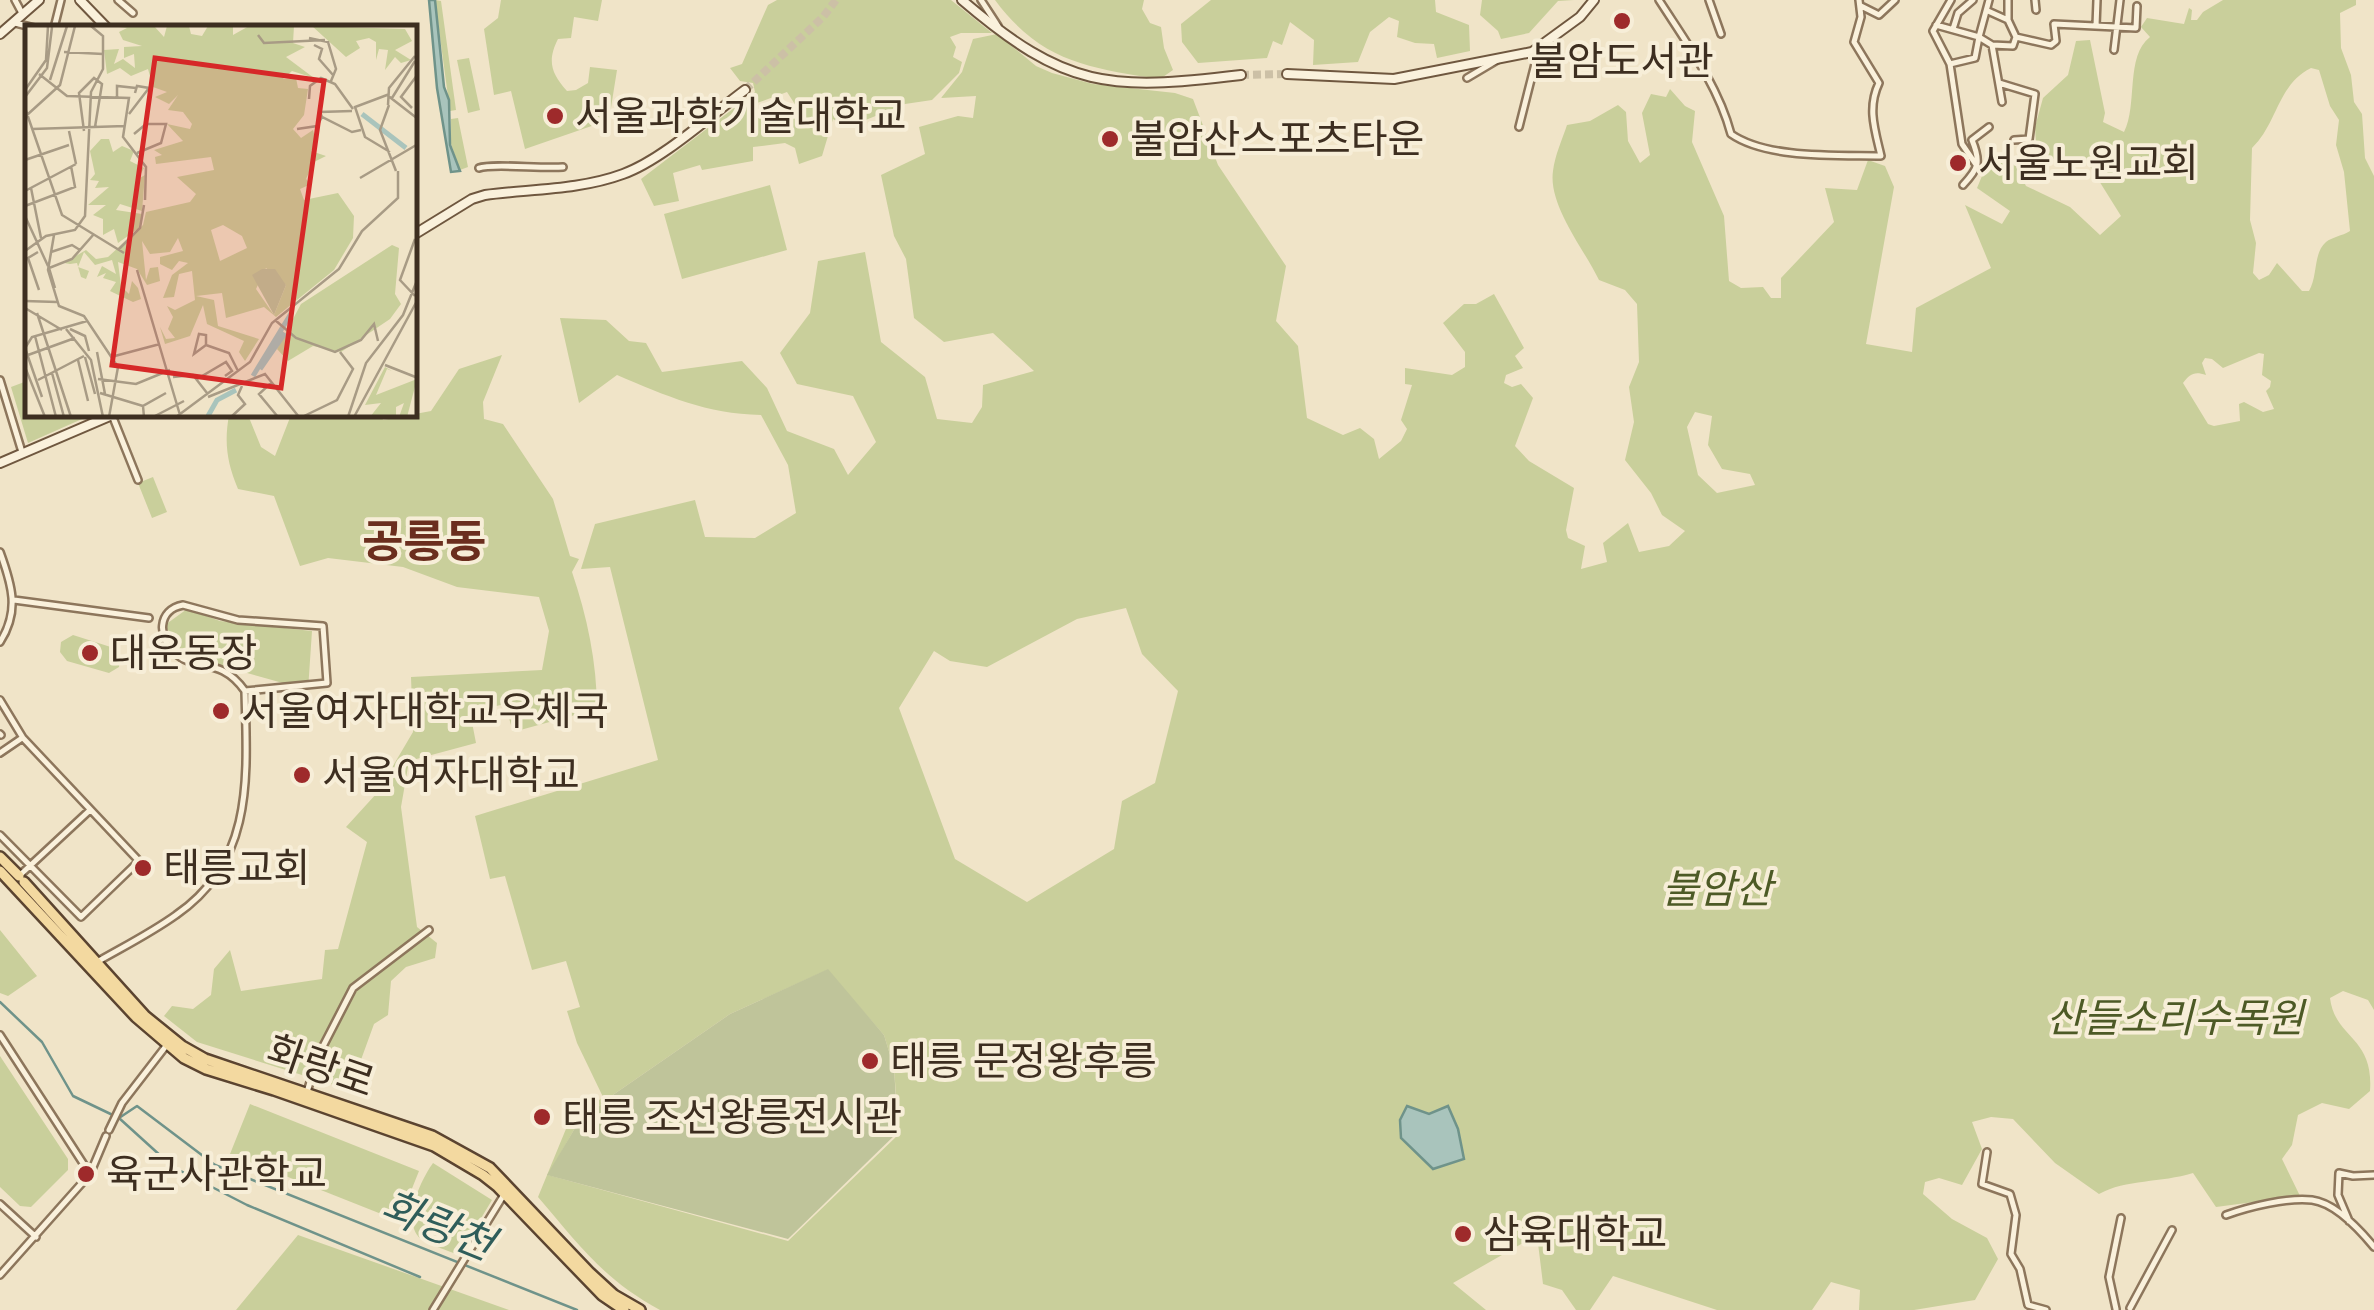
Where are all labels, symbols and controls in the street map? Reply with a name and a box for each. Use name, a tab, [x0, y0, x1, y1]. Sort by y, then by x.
marker: 불암도서관	[1611, 10, 1633, 32]
inset map	[25, 25, 418, 418]
place label: 불암도서관	[1530, 37, 1714, 85]
place label: 서울과학기술대학교	[575, 92, 906, 140]
marker: 서울과학기술대학교	[544, 105, 566, 127]
place label: 불암산스포츠타운	[1130, 115, 1424, 163]
marker: 불암산스포츠타운	[1099, 128, 1121, 150]
place label: 서울노원교회	[1978, 139, 2199, 187]
marker: 서울노원교회	[1947, 152, 1969, 174]
district label: 공릉동	[362, 515, 486, 569]
place label: 대운동장	[110, 629, 257, 677]
marker: 대운동장	[79, 642, 101, 664]
place label: 서울여자대학교우체국	[241, 687, 609, 735]
marker: 서울여자대학교우체국	[210, 700, 232, 722]
place label: 서울여자대학교	[322, 751, 580, 799]
marker: 서울여자대학교	[291, 764, 313, 786]
place label: 태릉교회	[163, 844, 310, 892]
marker: 태릉교회	[132, 857, 154, 879]
park label: 불암산	[1662, 865, 1776, 913]
park label: 산들소리수목원	[2046, 994, 2307, 1042]
street label: 화랑로	[261, 1025, 381, 1107]
place label: 태릉 문정왕후릉	[890, 1037, 1157, 1085]
marker: 태릉 문정왕후릉	[859, 1050, 881, 1072]
place label: 태릉 조선왕릉전시관	[562, 1093, 902, 1141]
marker: 태릉 조선왕릉전시관	[531, 1106, 553, 1128]
place label: 육군사관학교	[106, 1150, 327, 1198]
marker: 육군사관학교	[75, 1163, 97, 1185]
water label: 화랑천	[375, 1180, 505, 1272]
place label: 삼육대학교	[1483, 1210, 1667, 1258]
marker: 삼육대학교	[1452, 1223, 1474, 1245]

